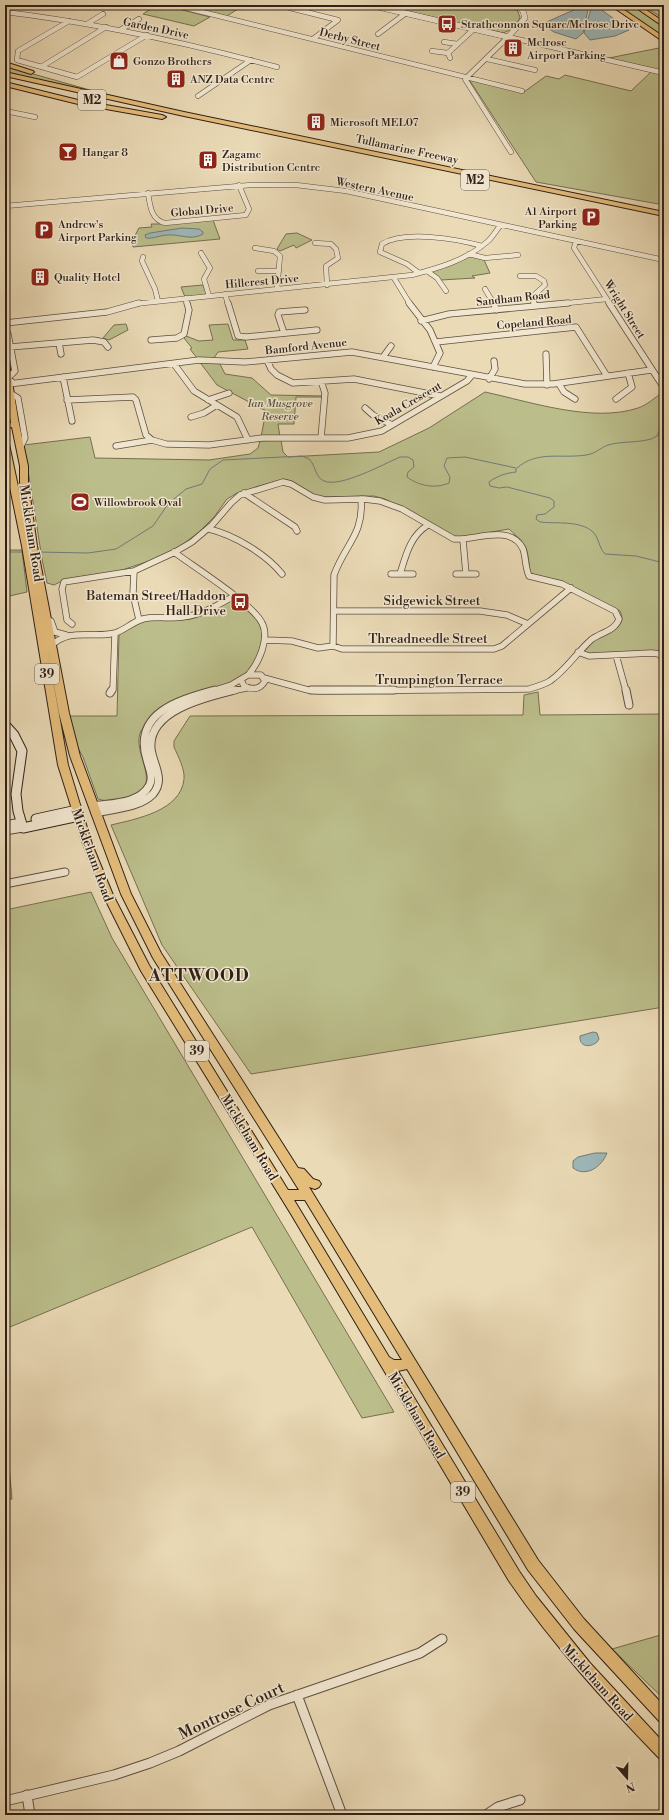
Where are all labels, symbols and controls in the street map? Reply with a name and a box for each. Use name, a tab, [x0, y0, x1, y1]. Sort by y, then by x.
bus stop icon: Strathconnon Square/Melrose Drive	[436, 13, 458, 35]
street label: Garden Drive	[122, 15, 190, 43]
place label: Strathconnon Square/Melrose Drive	[461, 18, 640, 32]
street label: Derby Street	[318, 26, 382, 54]
place label: Melrose Airport Parking	[526, 36, 606, 63]
building icon: Melrose Airport Parking	[502, 37, 524, 59]
shop icon: Gonzo Brothers	[108, 50, 130, 72]
place label: Gonzo Brothers	[133, 55, 212, 69]
building icon: ANZ Data Centre	[165, 68, 187, 90]
place label: ANZ Data Centre	[189, 73, 275, 87]
road number: M2	[78, 90, 106, 110]
building icon: Microsoft MEL07	[305, 111, 327, 133]
place label: Microsoft MEL07	[330, 116, 419, 130]
street label: Tullamarine Freeway	[354, 132, 460, 168]
bar icon: Hangar 8	[57, 141, 79, 163]
place label: Hangar 8	[82, 146, 128, 160]
place label: Zagame Distribution Centre	[222, 148, 321, 175]
building icon: Zagame Distribution Centre	[197, 149, 219, 171]
road number: M2	[461, 170, 489, 190]
street label: Western Avenue	[334, 175, 415, 205]
street label: Global Drive	[170, 201, 234, 221]
place label: A1 Airport Parking	[524, 205, 577, 232]
parking icon: A1 Airport Parking	[580, 206, 602, 228]
place label: Andrew's Airport Parking	[57, 218, 137, 245]
parking icon: Andrew's Airport Parking	[33, 219, 55, 241]
building icon: Quality Hotel	[29, 266, 51, 288]
place label: Quality Hotel	[54, 271, 121, 285]
street label: Hillcrest Drive	[225, 272, 300, 292]
street label: Wright Street	[600, 277, 648, 341]
street label: Sandham Road	[475, 288, 551, 310]
street label: Copeland Road	[496, 313, 573, 333]
street label: Bamford Avenue	[263, 336, 348, 358]
street label: Koala Crescent	[373, 379, 445, 429]
park label: Ian Musgrove Reserve	[246, 397, 313, 424]
street label: Mickleham Road	[15, 483, 47, 583]
sports icon: Willowbrook Oval	[69, 491, 91, 513]
place label: Willowbrook Oval	[93, 496, 182, 510]
place label: Bateman Street/Haddon Hall Drive	[85, 588, 226, 619]
bus stop icon: Bateman Street/Haddon Hall Drive	[229, 591, 251, 613]
street label: Sidgewick Street	[384, 593, 481, 609]
street label: Threadneedle Street	[368, 631, 488, 647]
road number: 39	[35, 664, 59, 684]
street label: Trumpington Terrace	[375, 672, 503, 688]
street label: Mickleham Road	[68, 807, 117, 905]
district label: ATTWOOD	[147, 965, 250, 987]
road number: 39	[185, 1041, 209, 1061]
street label: Mickleham Road	[217, 1091, 282, 1184]
street label: Mickleham Road	[384, 1369, 449, 1462]
road number: 39	[451, 1482, 475, 1502]
street label: Mickleham Road	[558, 1641, 636, 1725]
street label: Montrose Court	[175, 1677, 288, 1744]
north arrow	[607, 1758, 647, 1798]
text: N	[623, 1778, 637, 1795]

